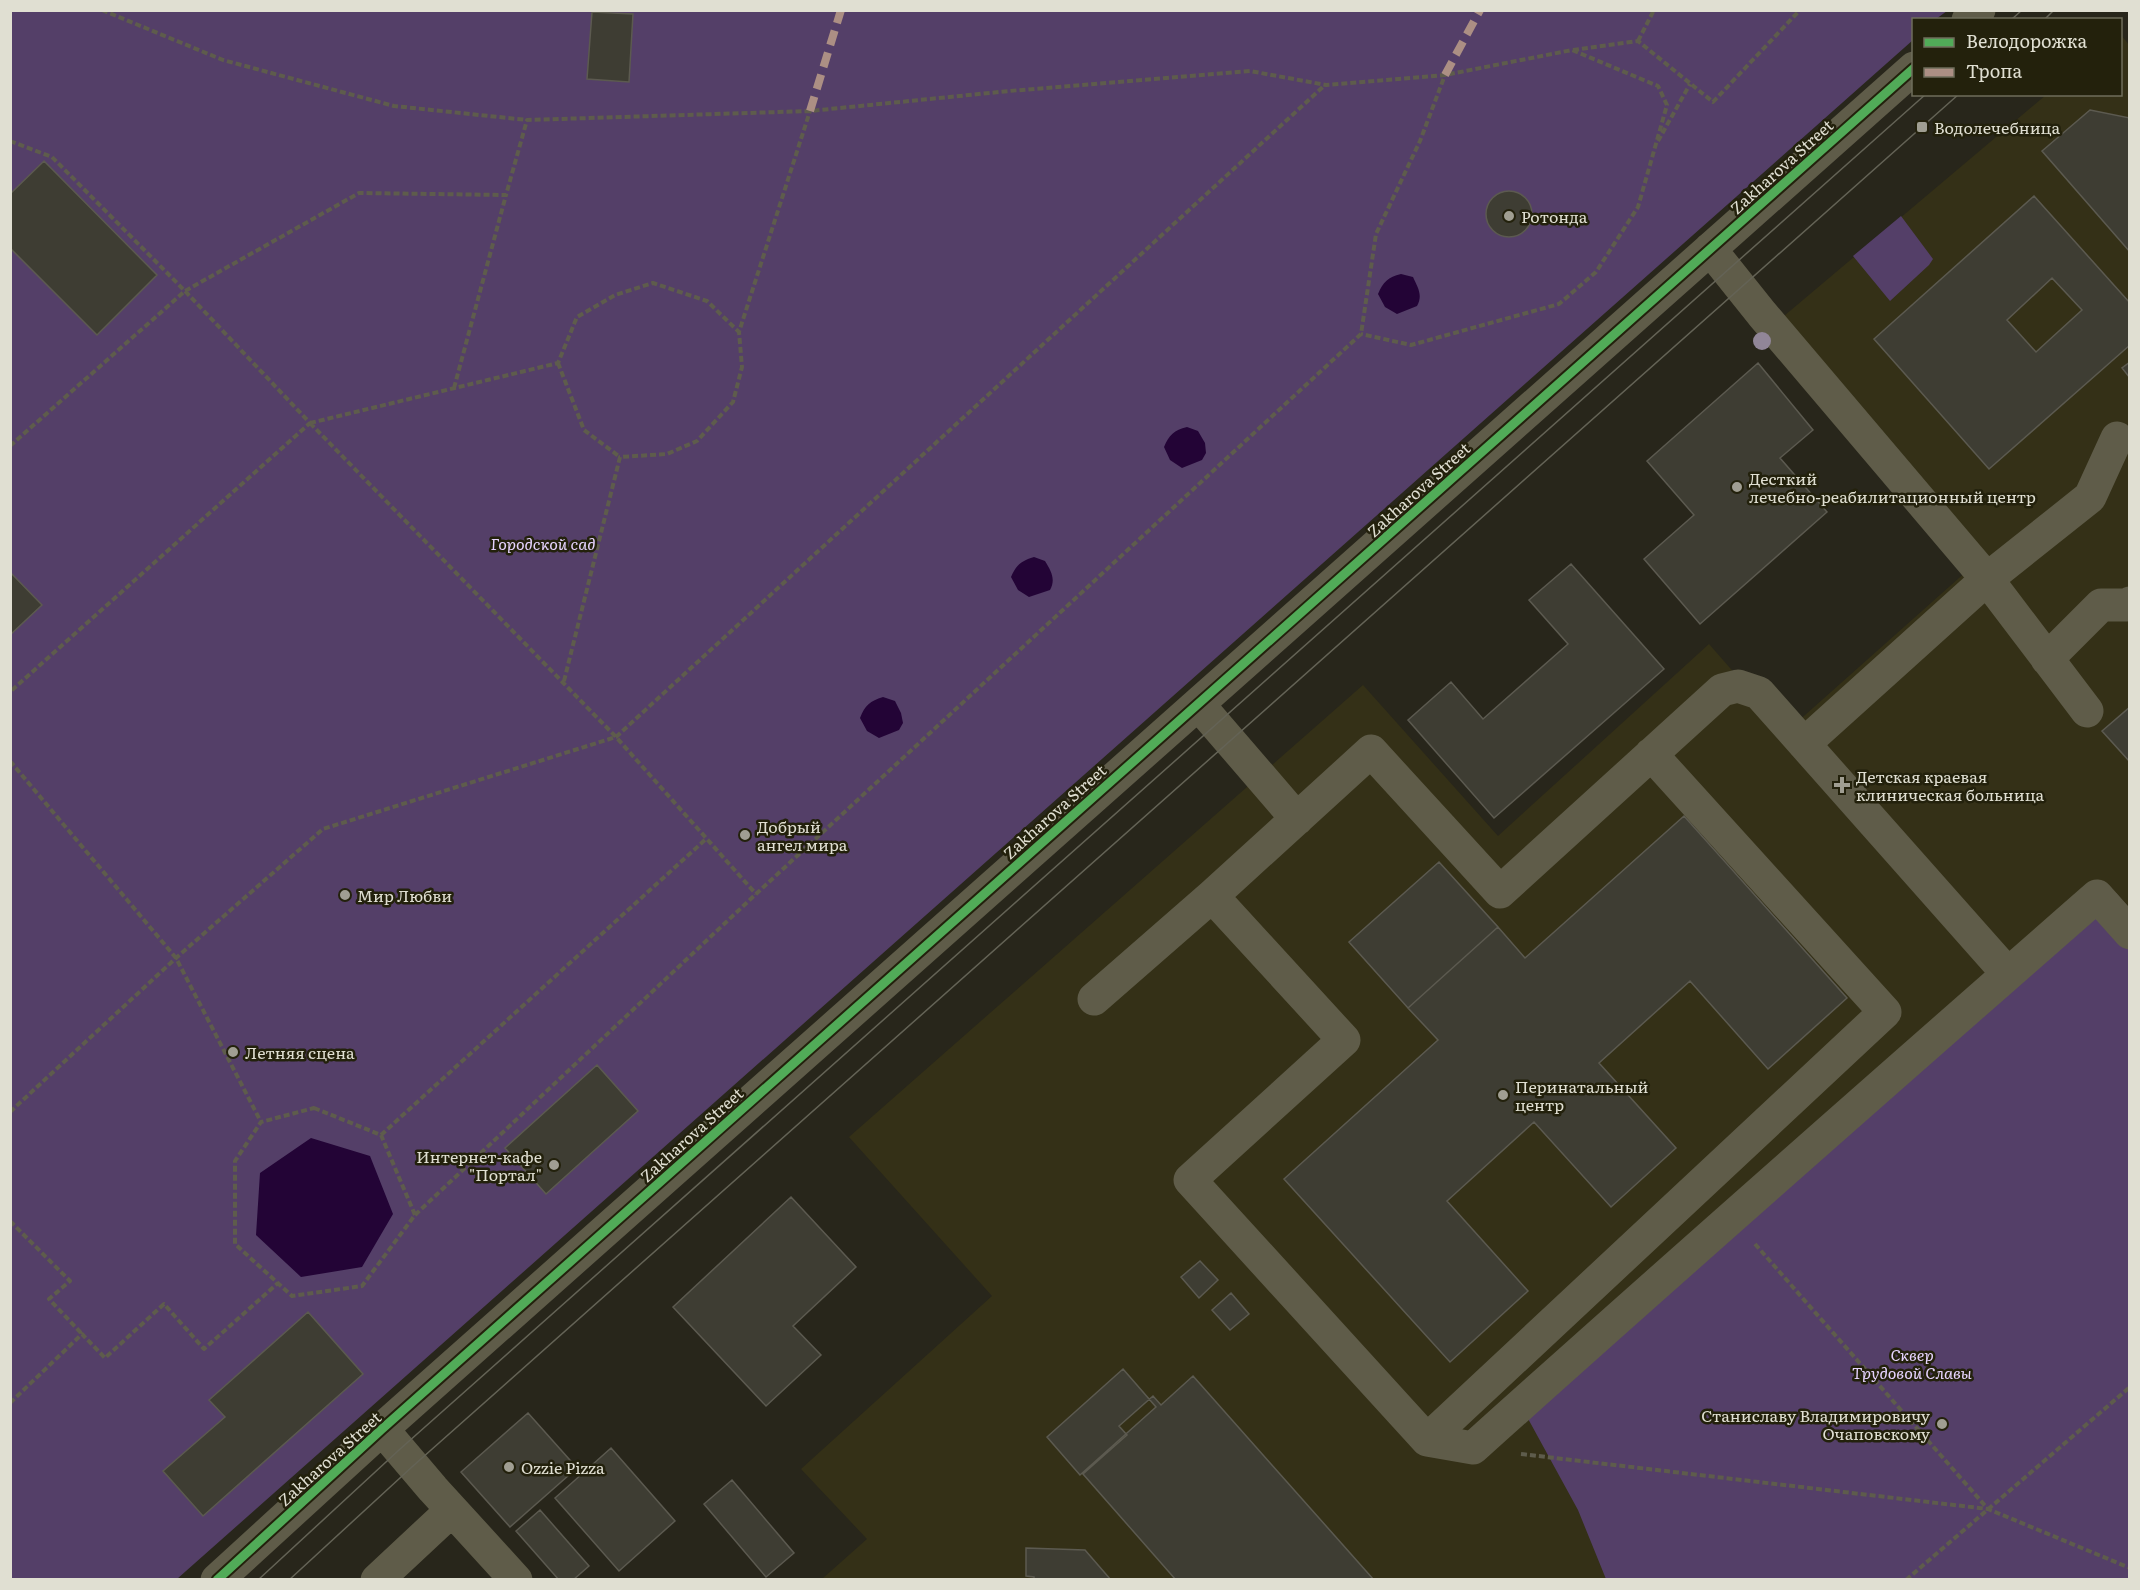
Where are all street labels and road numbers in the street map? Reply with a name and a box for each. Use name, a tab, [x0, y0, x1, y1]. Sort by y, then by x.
street label: Zakharova Street	[1724, 113, 1838, 219]
street label: Zakharova Street	[1361, 436, 1475, 542]
street label: Zakharova Street	[997, 758, 1111, 864]
street label: Zakharova Street	[634, 1081, 748, 1187]
street label: Zakharova Street	[272, 1405, 386, 1511]

